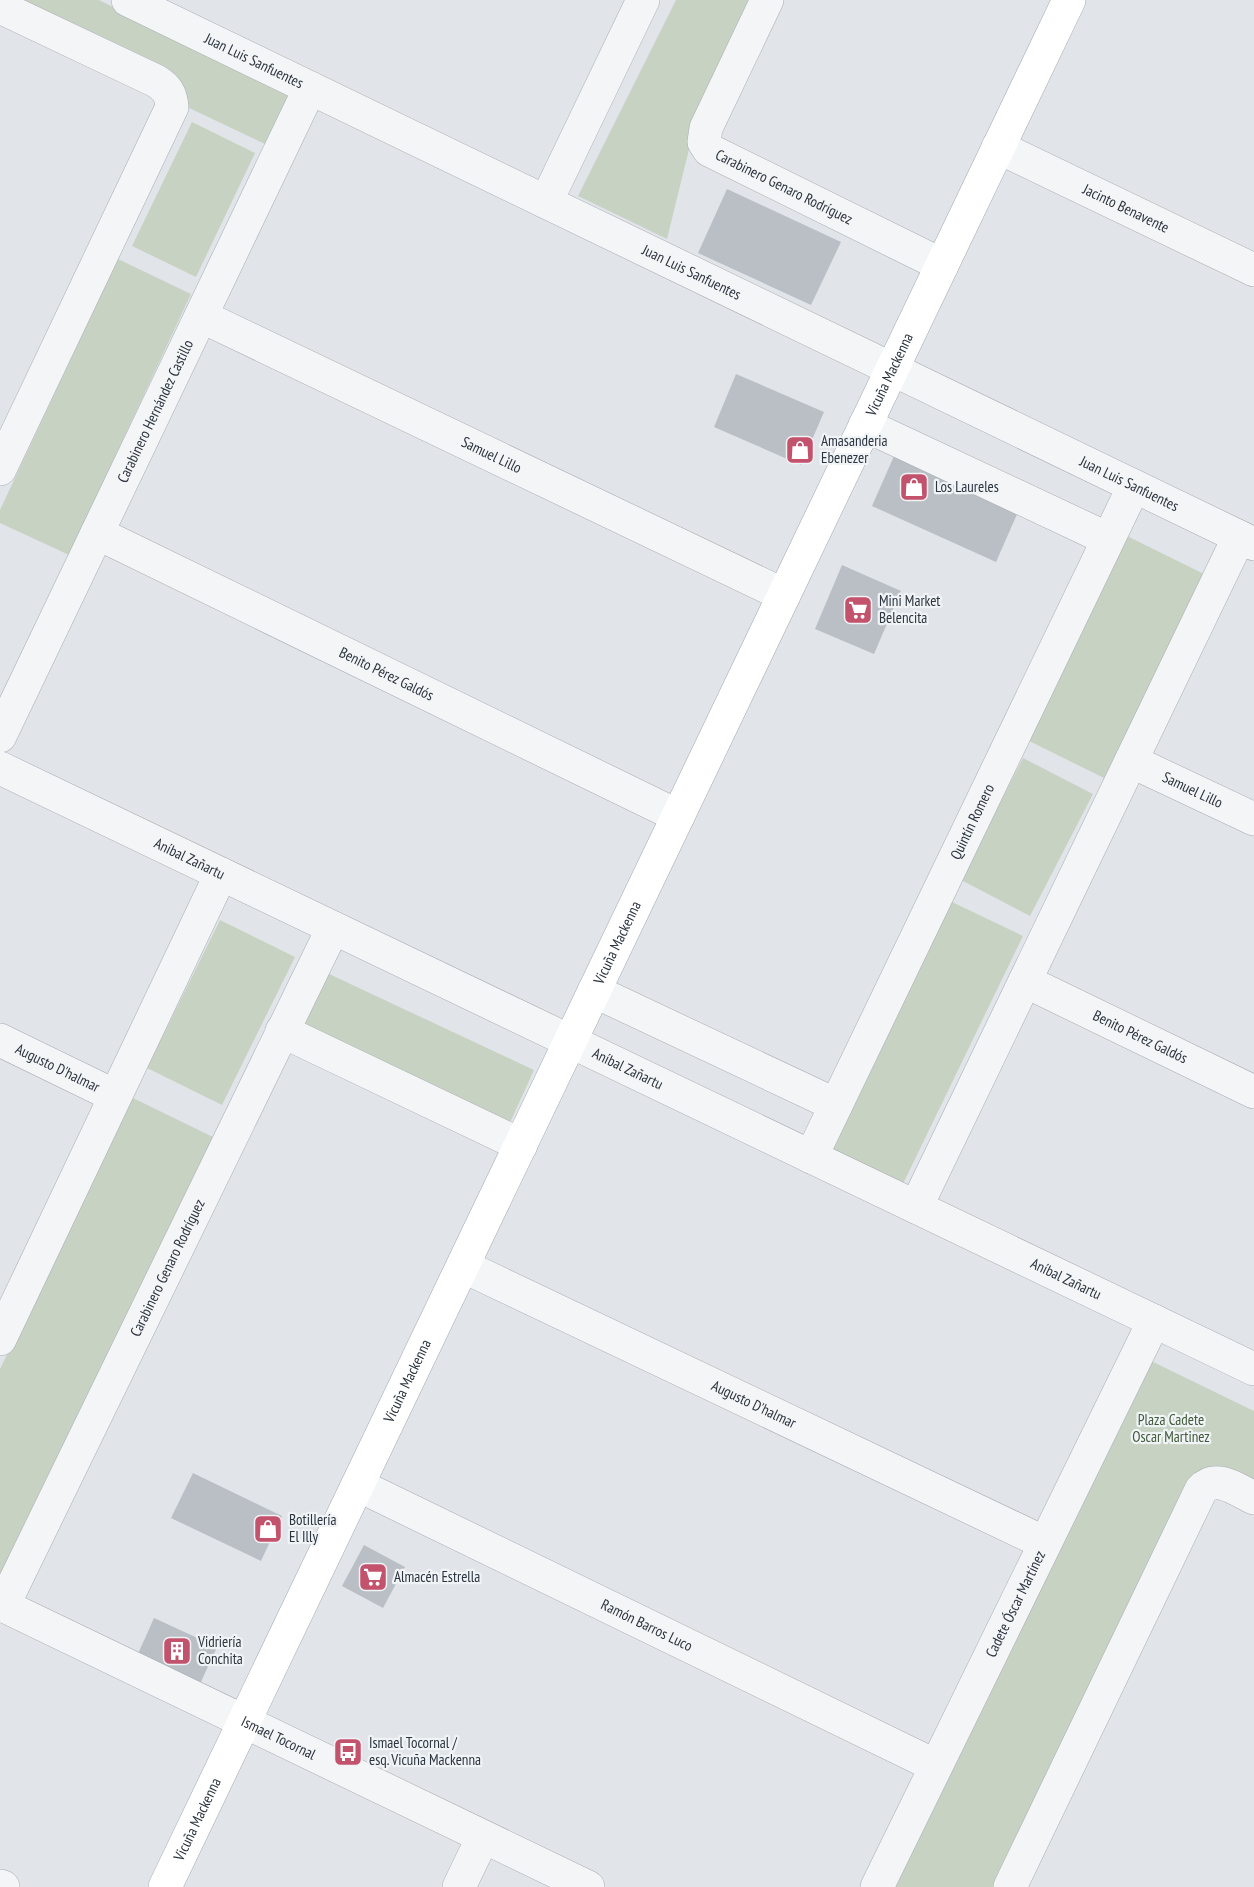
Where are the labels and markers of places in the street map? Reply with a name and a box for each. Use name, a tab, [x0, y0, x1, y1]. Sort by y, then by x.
place label: Amasanderia Ebenezer	[821, 431, 888, 467]
shop icon: Amasanderia Ebenezer	[784, 434, 816, 466]
shop icon: Los Laureles	[898, 471, 930, 503]
place label: Los Laureles	[935, 477, 999, 496]
place label: Mini Market Belencita	[879, 591, 941, 627]
supermarket icon: Mini Market Belencita	[842, 594, 874, 626]
place label: Botillería El Illy	[289, 1510, 336, 1546]
shop icon: Botillería El Illy	[252, 1513, 284, 1545]
supermarket icon: Almacén Estrella	[357, 1561, 389, 1593]
place label: Almacén Estrella	[394, 1567, 480, 1586]
place label: Vidriería Conchita	[197, 1632, 243, 1668]
building icon: Vidriería Conchita	[161, 1635, 193, 1667]
place label: Ismael Tocornal / esq. Vicuña Mackenna	[369, 1733, 481, 1769]
bus stop icon: Ismael Tocornal / esq. Vicuña Mackenna	[332, 1736, 364, 1768]

